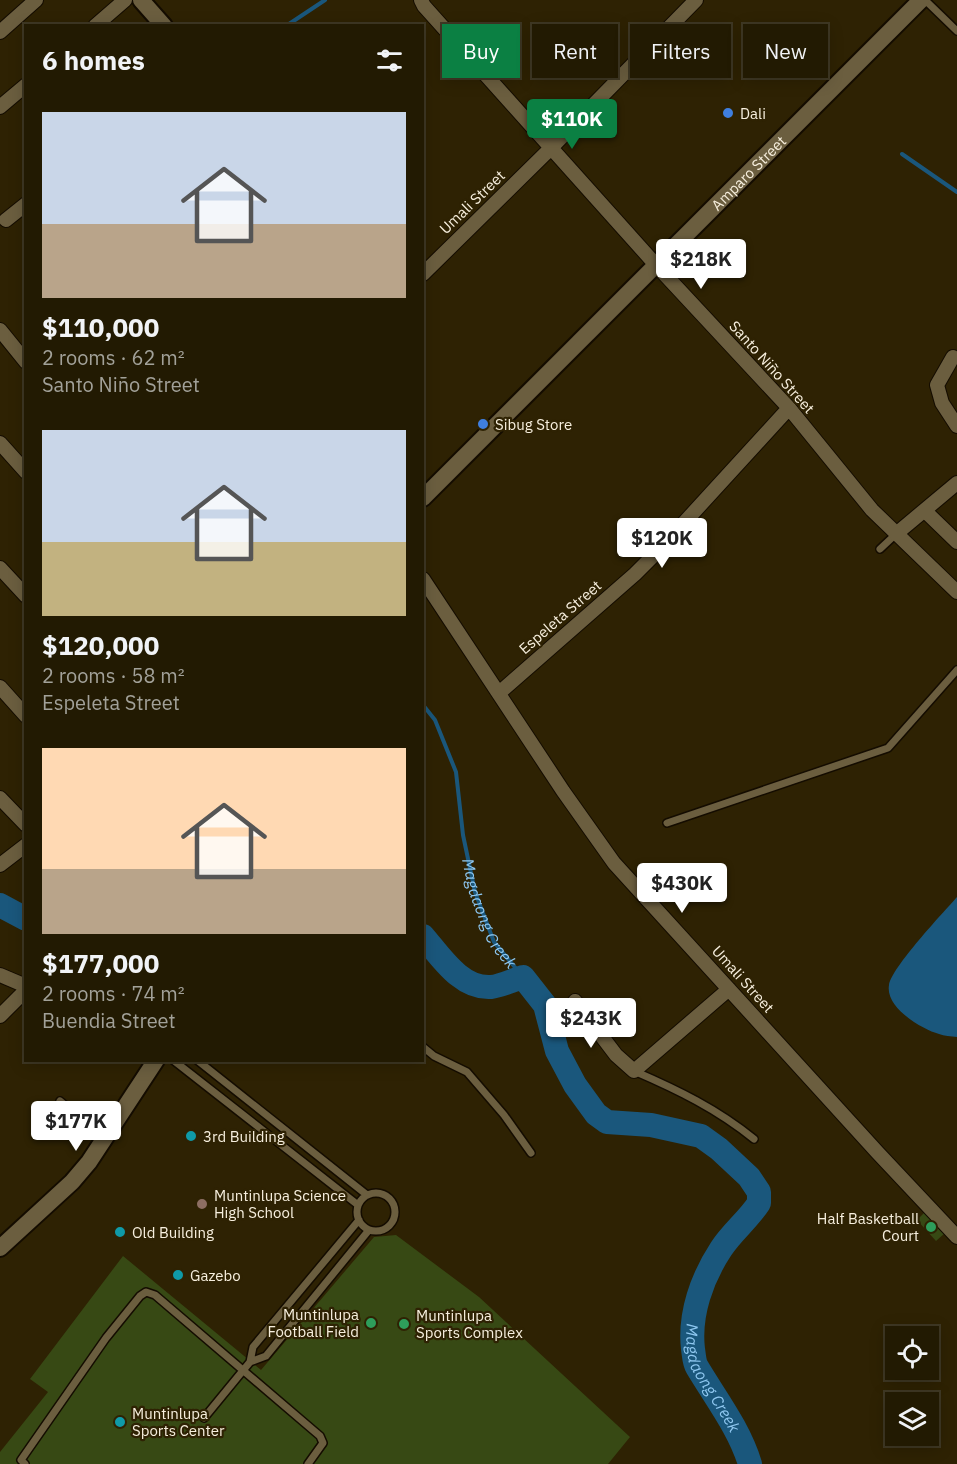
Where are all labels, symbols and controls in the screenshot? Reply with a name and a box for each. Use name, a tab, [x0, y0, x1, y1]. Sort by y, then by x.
chip: Buy	[442, 24, 520, 78]
chip: Rent	[532, 24, 618, 78]
chip: Filters	[630, 24, 731, 78]
chip: New	[743, 24, 828, 78]
text: 6 homes	[42, 43, 145, 77]
icon: filters	[373, 44, 406, 77]
pin: $110K	[530, 99, 614, 150]
place label: Dali	[740, 104, 766, 123]
text: $110K	[541, 105, 603, 132]
marker: Dali	[721, 106, 735, 120]
street label: Amparo Street	[707, 131, 790, 214]
icon: home	[170, 151, 278, 259]
street label: Umali Street	[435, 166, 509, 238]
pin: $218K	[659, 239, 743, 290]
text: $218K	[670, 245, 732, 272]
text: $110,000	[42, 310, 159, 344]
street label: Santo Niño Street	[725, 317, 819, 417]
text: 2 rooms · 62 m²	[42, 344, 185, 371]
text: Santo Niño Street	[42, 371, 200, 398]
place label: Sibug Store	[495, 415, 572, 434]
marker: Sibug Store	[476, 417, 490, 431]
icon: home	[170, 469, 278, 577]
pin: $120K	[620, 518, 704, 569]
text: $120K	[631, 524, 693, 551]
street label: Espeleta Street	[515, 576, 605, 658]
text: $120,000	[42, 628, 159, 662]
text: 2 rooms · 58 m²	[42, 662, 185, 689]
text: Espeleta Street	[42, 689, 180, 716]
icon: home	[170, 787, 278, 895]
water label: Magdaong Creek	[458, 856, 522, 973]
pin: $430K	[640, 863, 724, 914]
text: $430K	[651, 869, 713, 896]
street label: Umali Street	[708, 942, 778, 1016]
text: $177,000	[42, 946, 159, 980]
text: 2 rooms · 74 m²	[42, 980, 185, 1007]
pin: $243K	[549, 998, 633, 1049]
text: $243K	[560, 1004, 622, 1031]
text: Buendia Street	[42, 1007, 176, 1034]
pin: $177K	[34, 1101, 118, 1152]
text: $177K	[45, 1107, 107, 1134]
place label: 3rd Building	[203, 1127, 285, 1146]
marker: 3rd Building	[184, 1129, 198, 1143]
place label: Muntinlupa Science High School	[214, 1186, 346, 1222]
marker: Muntinlupa Science High School	[195, 1197, 209, 1211]
place label: Half Basketball Court	[817, 1209, 919, 1245]
marker: Half Basketball Court	[924, 1220, 938, 1234]
place label: Old Building	[132, 1223, 214, 1242]
marker: Old Building	[113, 1225, 127, 1239]
place label: Gazebo	[190, 1266, 241, 1285]
marker: Gazebo	[171, 1268, 185, 1282]
place label: Muntinlupa Football Field	[267, 1305, 359, 1341]
place label: Muntinlupa Sports Complex	[416, 1306, 523, 1342]
marker: Muntinlupa Football Field	[364, 1316, 378, 1330]
marker: Muntinlupa Sports Complex	[397, 1317, 411, 1331]
water label: Magdaong Creek	[682, 1323, 745, 1436]
map controls	[885, 1326, 939, 1446]
button: locate	[885, 1326, 939, 1380]
button: layers	[885, 1392, 939, 1446]
place label: Muntinlupa Sports Center	[132, 1404, 225, 1440]
marker: Muntinlupa Sports Center	[113, 1415, 127, 1429]

